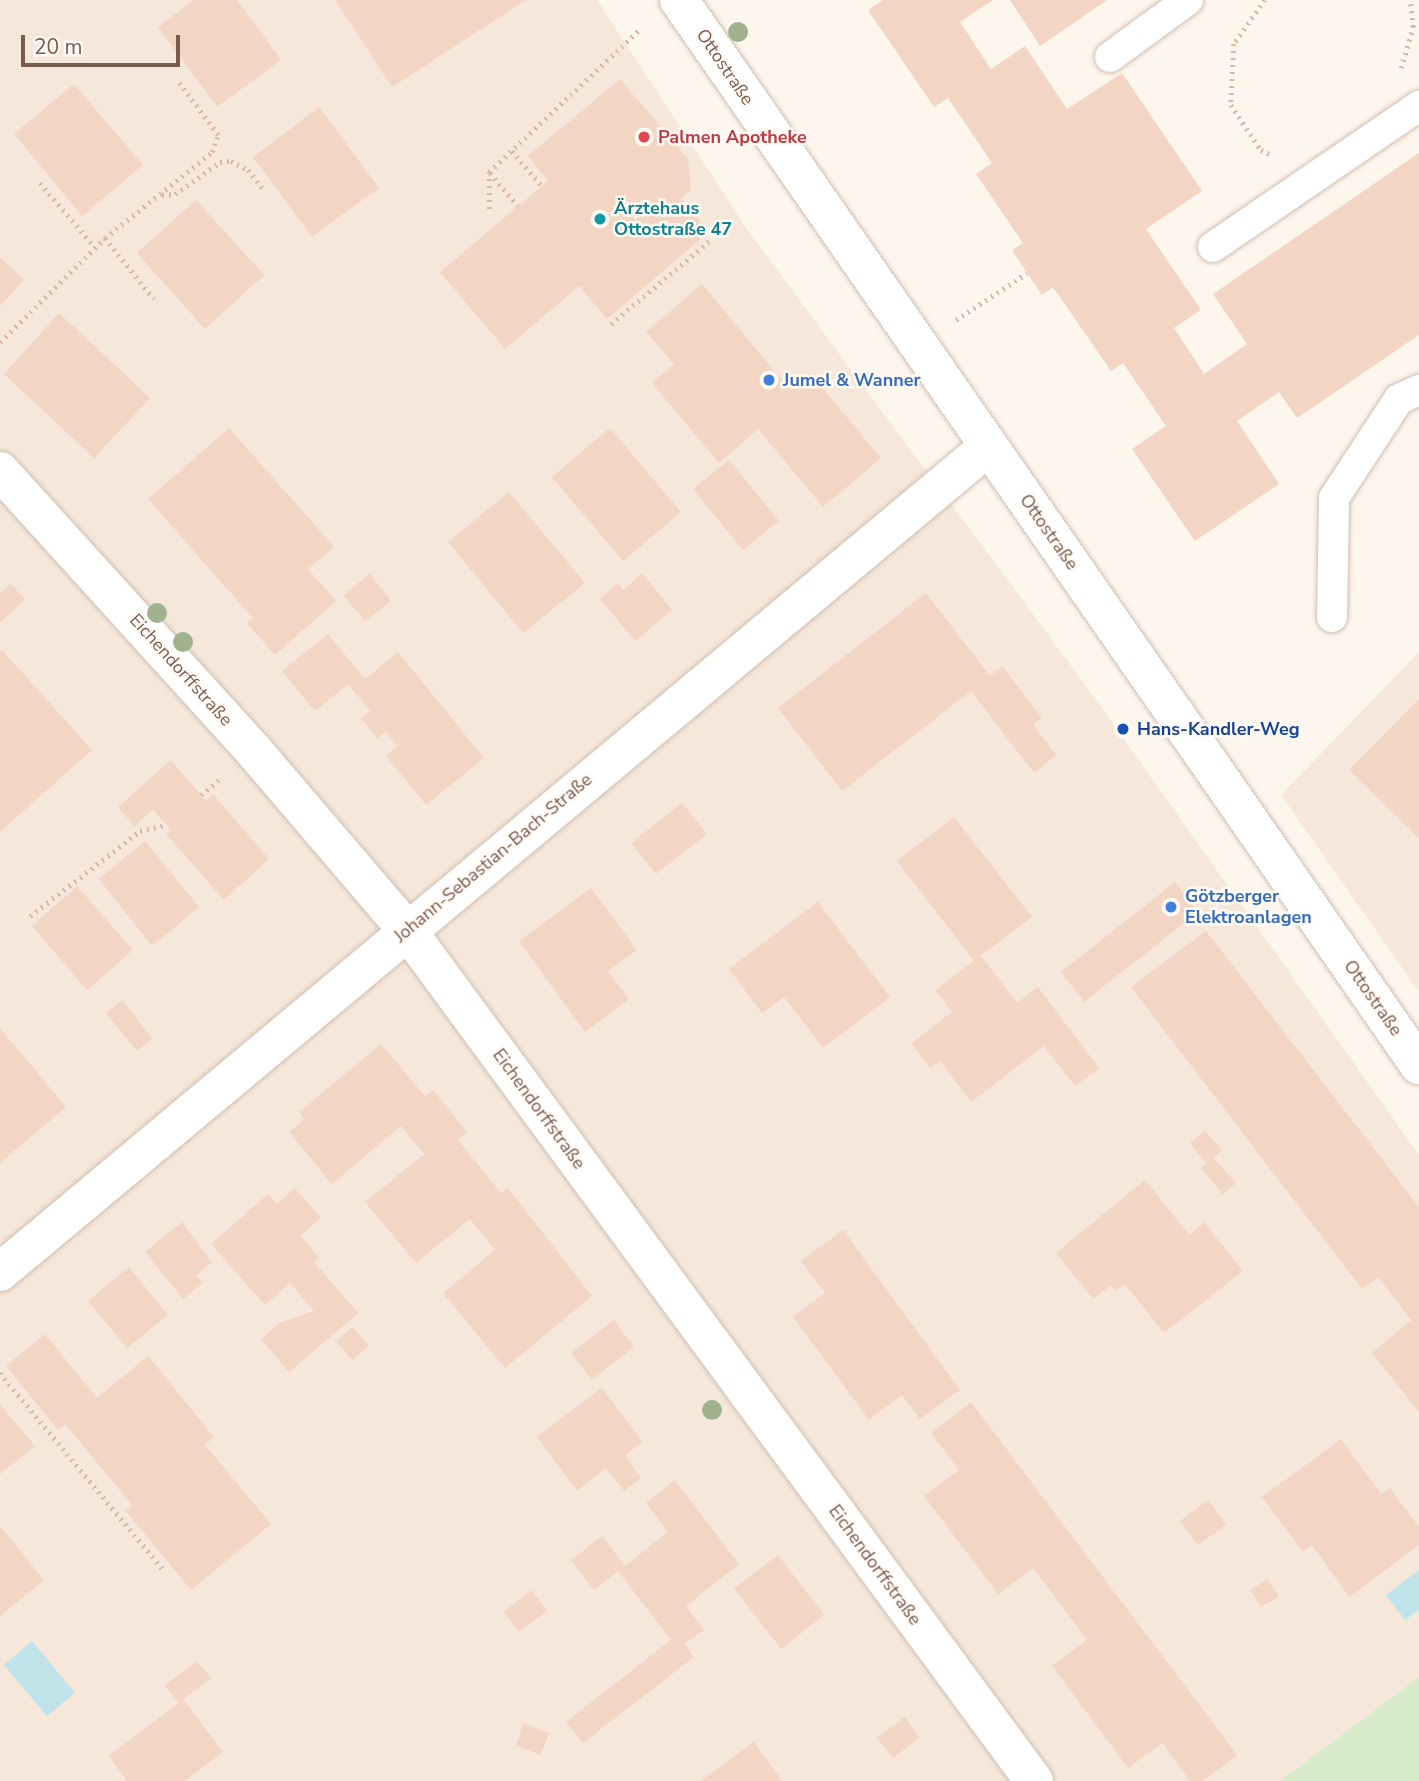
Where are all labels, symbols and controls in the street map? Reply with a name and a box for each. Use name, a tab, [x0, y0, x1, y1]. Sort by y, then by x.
scale bar	[24, 21, 184, 65]
street label: Ottostraße	[692, 25, 758, 109]
text: 20 m	[34, 33, 83, 61]
place label: Palmen Apotheke	[658, 126, 807, 148]
marker: Palmen Apotheke	[636, 129, 652, 145]
place label: Ärztehaus Ottostraße 47	[614, 198, 732, 241]
marker: Ärztehaus Ottostraße 47	[592, 211, 608, 227]
place label: Jumel & Wanner	[783, 369, 921, 391]
marker: Jumel & Wanner	[761, 372, 777, 388]
street label: Ottostraße	[1015, 490, 1083, 574]
street label: Eichendorffstraße	[125, 609, 237, 731]
place label: Hans-Kandler-Weg	[1137, 718, 1300, 740]
marker: Hans-Kandler-Weg	[1115, 721, 1131, 737]
street label: Johann-Sebastian-Bach-Straße	[390, 769, 596, 947]
place label: Götzberger Elektroanlagen	[1185, 886, 1312, 928]
marker: Götzberger Elektroanlagen	[1163, 899, 1179, 915]
street label: Ottostraße	[1339, 956, 1407, 1040]
street label: Eichendorffstraße	[488, 1045, 590, 1173]
street label: Eichendorffstraße	[824, 1501, 926, 1629]

